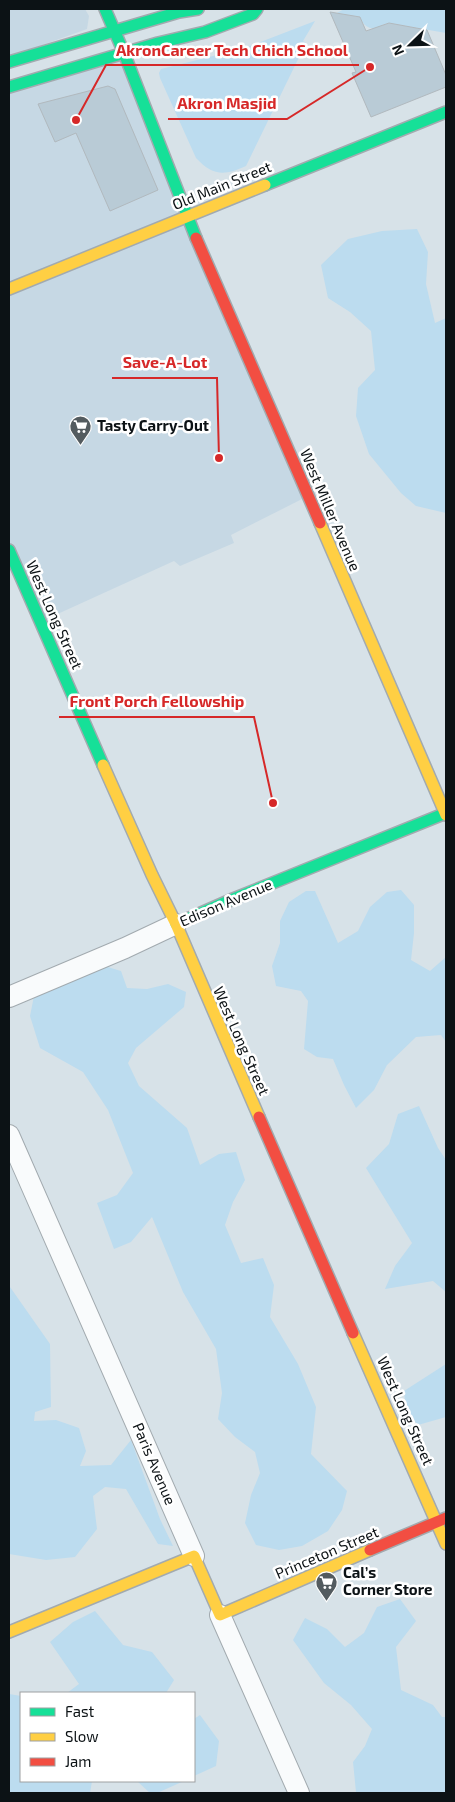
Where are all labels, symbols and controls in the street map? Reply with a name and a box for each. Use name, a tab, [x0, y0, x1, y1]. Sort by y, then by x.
north arrow	[385, 20, 435, 70]
callout: AkronCareer Tech Chich School	[106, 34, 359, 65]
text: AkronCareer Tech Chich School	[116, 40, 349, 59]
text: N	[388, 42, 407, 58]
callout: Akron Masjid	[168, 88, 287, 119]
text: Akron Masjid	[177, 93, 277, 112]
street label: Old Main Street	[169, 157, 274, 213]
callout: Save-A-Lot	[112, 347, 217, 378]
text: Save-A-Lot	[123, 352, 208, 371]
supermarket icon: Tasty Carry-Out	[69, 414, 93, 445]
place label: Tasty Carry-Out	[97, 416, 209, 435]
street label: West Miller Avenue	[297, 446, 365, 574]
street label: West Long Street	[23, 557, 87, 672]
callout: Front Porch Fellowship	[59, 686, 254, 717]
text: Front Porch Fellowship	[70, 691, 244, 710]
street label: Edison Avenue	[177, 874, 275, 930]
street label: West Long Street	[210, 983, 274, 1098]
street label: West Long Street	[374, 1353, 438, 1468]
street label: Paris Avenue	[130, 1420, 180, 1507]
street label: Princeton Street	[272, 1522, 381, 1582]
place label: Cal’s Corner Store	[343, 1563, 432, 1598]
supermarket icon: Cal’s Corner Store	[315, 1570, 339, 1601]
legend	[20, 1692, 195, 1782]
text: Fast	[65, 1702, 95, 1720]
text: Slow	[65, 1727, 99, 1745]
text: Jam	[65, 1752, 91, 1770]

